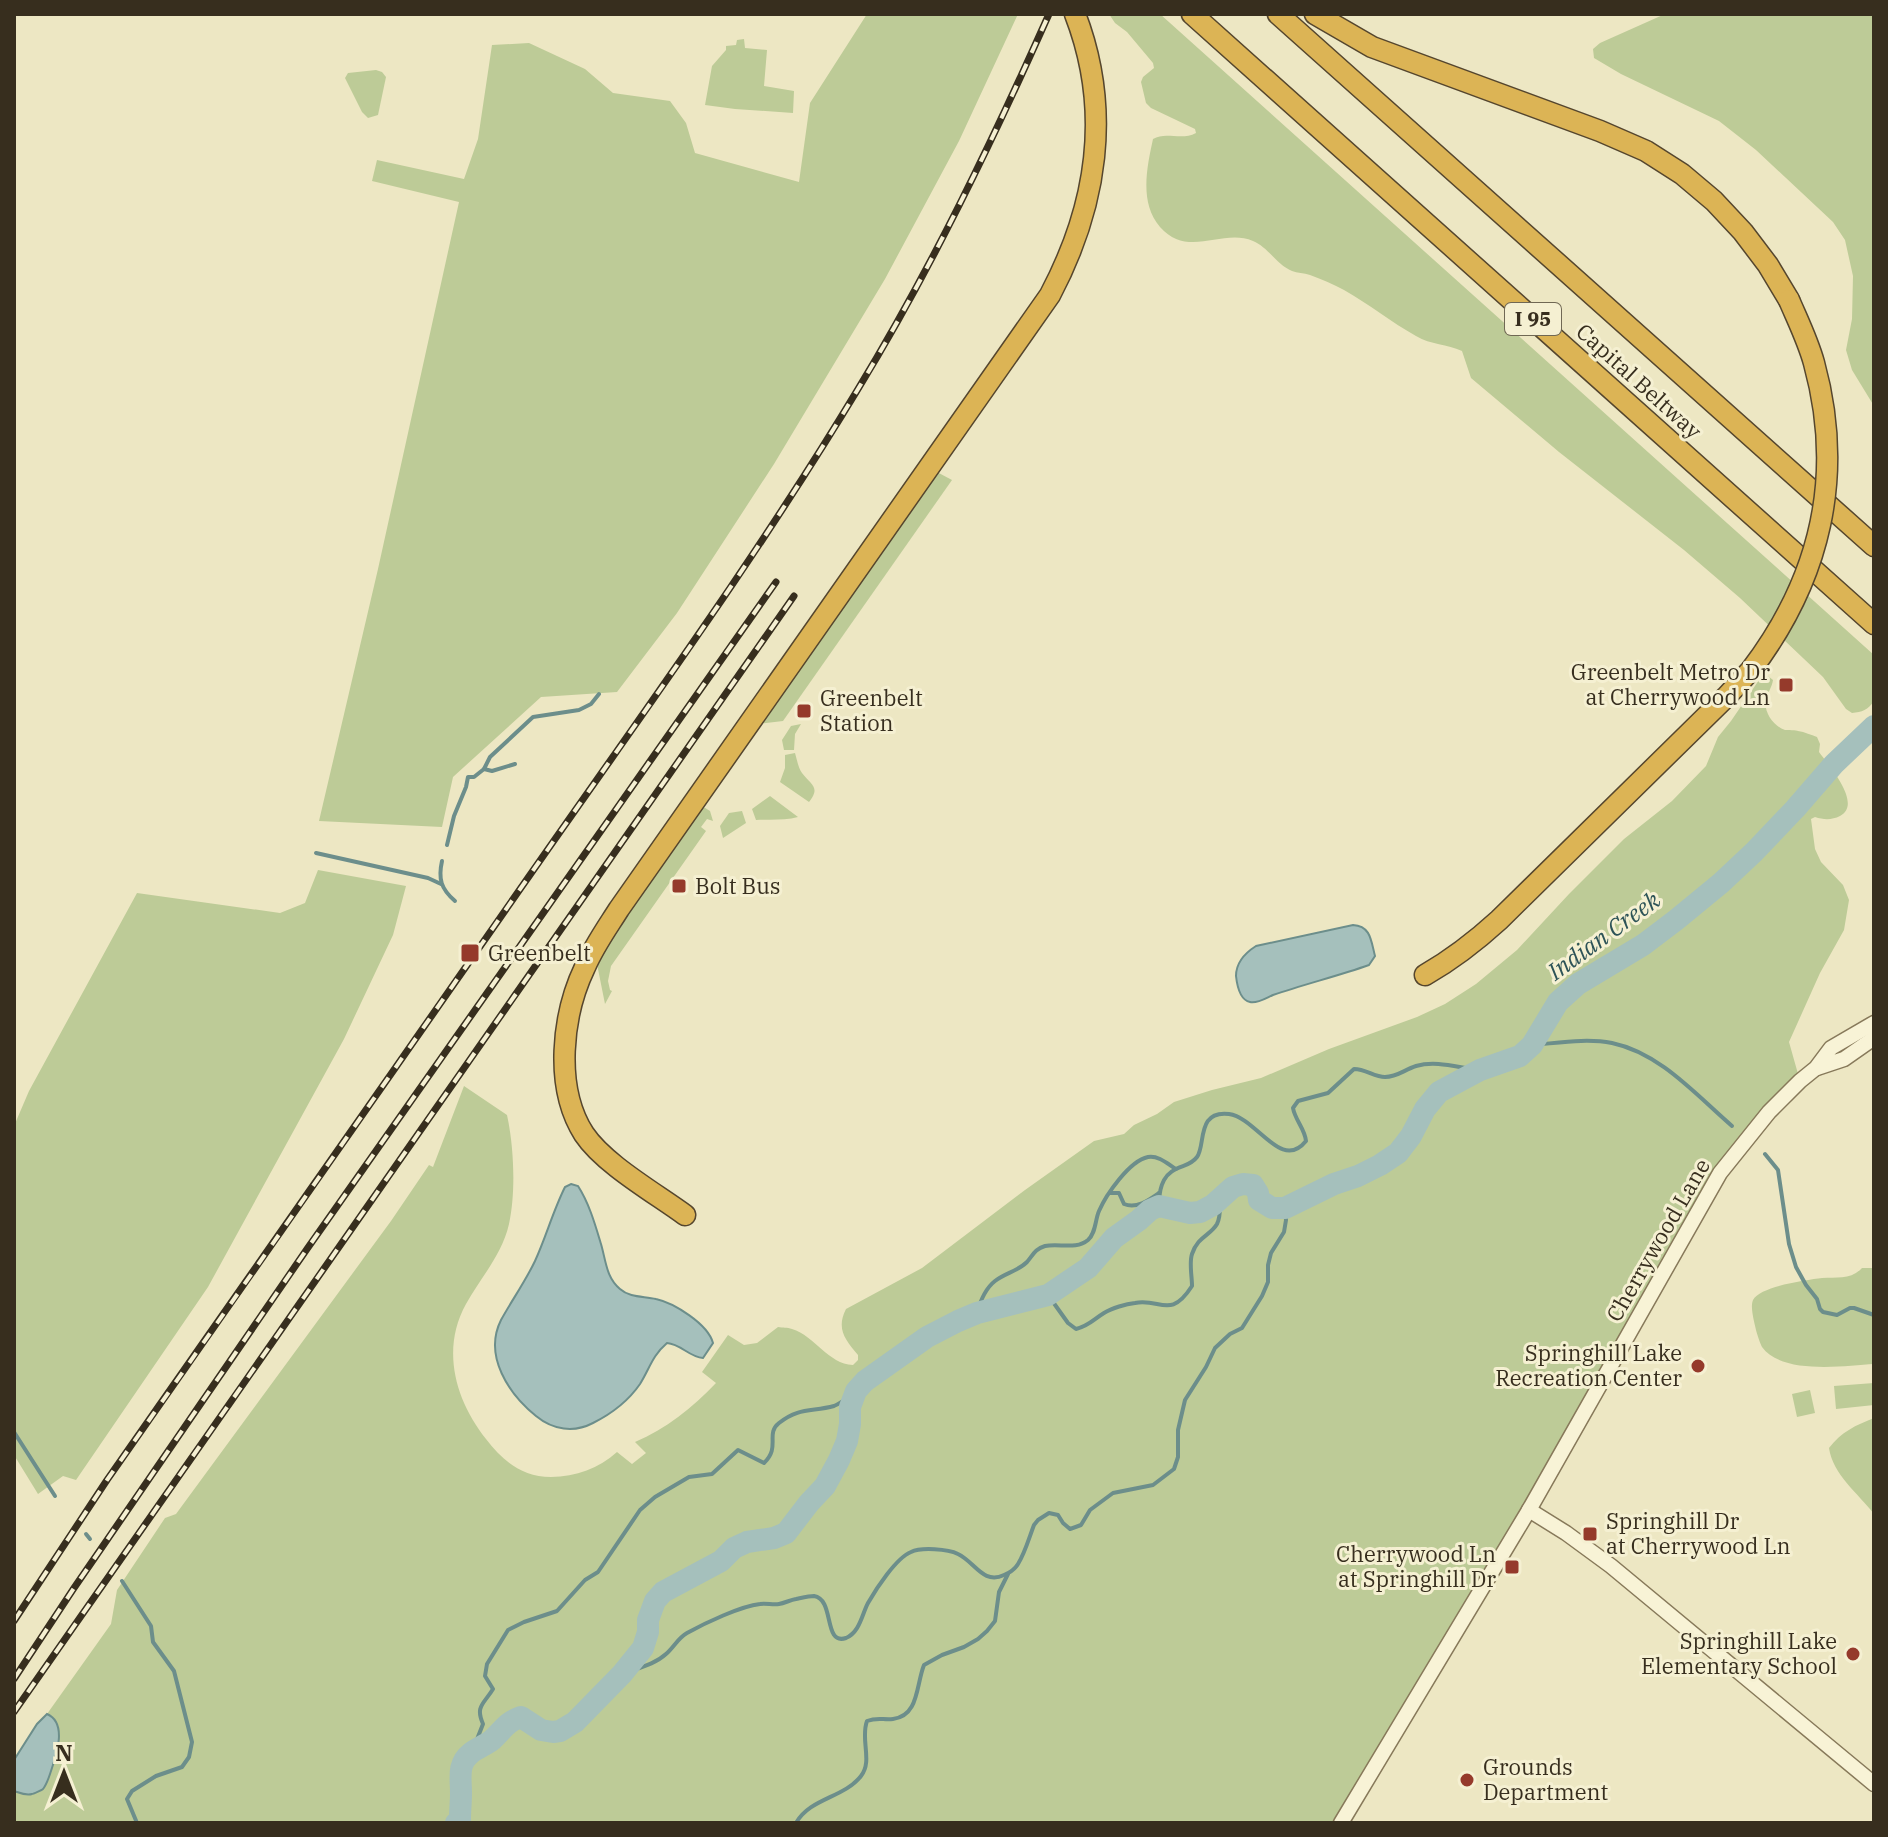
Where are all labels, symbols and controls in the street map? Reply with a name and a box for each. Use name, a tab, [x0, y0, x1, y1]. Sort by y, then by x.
road number: I 95	[1505, 303, 1561, 335]
street label: Capital Beltway	[1570, 317, 1708, 445]
place label: Greenbelt Metro Dr at Cherrywood Ln	[1571, 657, 1770, 711]
marker: Greenbelt Metro Dr at Cherrywood Ln	[1777, 676, 1795, 694]
place label: Greenbelt Station	[820, 683, 923, 737]
marker: Greenbelt Station	[795, 702, 813, 720]
place label: Bolt Bus	[695, 871, 781, 900]
marker: Bolt Bus	[670, 877, 688, 895]
water label: Indian Creek	[1540, 883, 1666, 987]
place label: Greenbelt	[488, 938, 591, 967]
marker: Greenbelt	[459, 942, 481, 964]
street label: Cherrywood Lane	[1599, 1153, 1716, 1327]
place label: Springhill Lake Recreation Center	[1495, 1338, 1682, 1392]
marker: Springhill Lake Recreation Center	[1689, 1357, 1707, 1375]
place label: Springhill Dr at Cherrywood Ln	[1606, 1506, 1791, 1560]
marker: Springhill Dr at Cherrywood Ln	[1581, 1525, 1599, 1543]
place label: Cherrywood Ln at Springhill Dr	[1336, 1539, 1496, 1593]
marker: Cherrywood Ln at Springhill Dr	[1503, 1558, 1521, 1576]
place label: Springhill Lake Elementary School	[1641, 1626, 1837, 1680]
marker: Springhill Lake Elementary School	[1844, 1645, 1862, 1663]
north arrow	[24, 1733, 104, 1813]
text: N	[55, 1738, 73, 1767]
place label: Grounds Department	[1483, 1752, 1609, 1806]
marker: Grounds Department	[1458, 1771, 1476, 1789]

